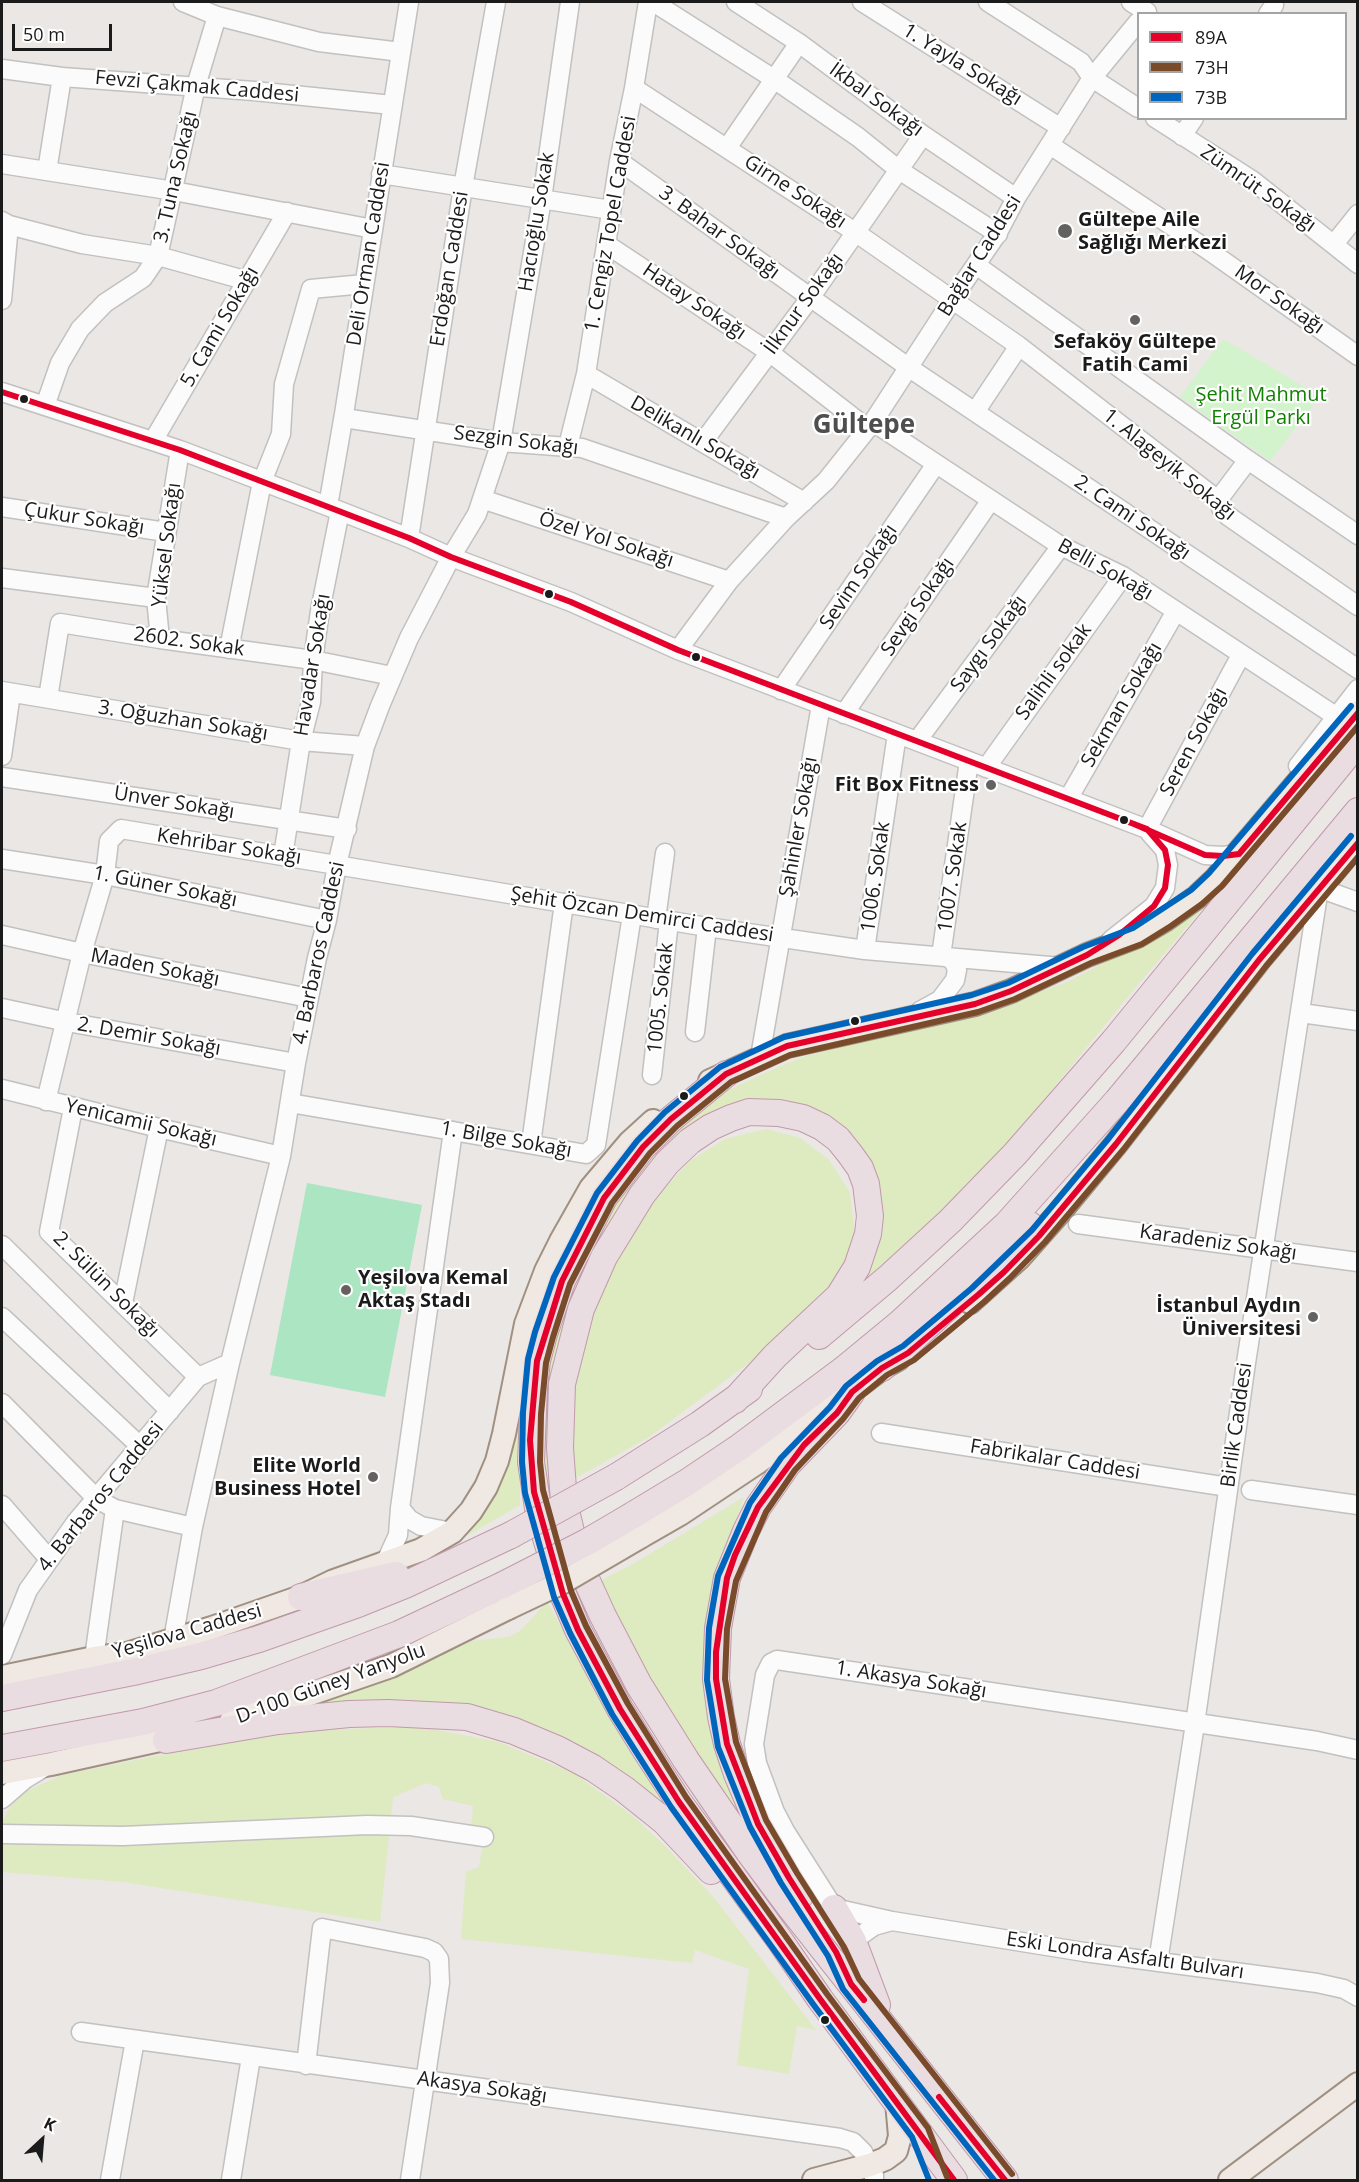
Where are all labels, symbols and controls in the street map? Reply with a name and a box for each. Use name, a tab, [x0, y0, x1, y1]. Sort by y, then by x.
scale bar	[15, 12, 116, 50]
legend	[1137, 12, 1347, 120]
street label: 1. Yayla Sokağı	[898, 19, 1026, 111]
text: 50 m	[23, 22, 65, 46]
text: 89A	[1195, 25, 1227, 49]
text: 73H	[1195, 55, 1229, 79]
street label: İkbal Sokağı	[824, 58, 928, 142]
street label: Fevzi Çakmak Caddesi	[94, 66, 300, 108]
text: 73B	[1195, 85, 1227, 109]
street label: 3. Tuna Sokağı	[149, 109, 203, 245]
street label: 1. Cengiz Topel Caddesi	[580, 114, 642, 334]
street label: Zümrüt Sokağı	[1196, 140, 1320, 238]
street label: Hacıoğlu Sokak	[514, 150, 560, 294]
street label: Girne Sokağı	[739, 150, 851, 234]
street label: Deli Orman Caddesi	[343, 160, 395, 348]
street label: 3. Bahar Sokağı	[654, 181, 784, 285]
street label: Erdoğan Caddesi	[426, 190, 474, 348]
street label: Bağlar Caddesi	[933, 191, 1027, 321]
place label: Gültepe Aile Sağlığı Merkezi	[1078, 208, 1227, 255]
marker: Gültepe Aile Sağlığı Merkezi	[1056, 222, 1074, 240]
street label: İlknur Sokağı	[759, 249, 849, 359]
street label: Hatay Sokağı	[638, 259, 750, 345]
street label: Mor Sokağı	[1230, 260, 1328, 340]
street label: 5. Cami Sokağı	[176, 263, 264, 391]
marker: Sefaköy Gültepe Fatih Cami	[1128, 313, 1142, 327]
place label: Sefaköy Gültepe Fatih Cami	[1054, 330, 1216, 377]
park label: Şehit Mahmut Ergül Parkı	[1195, 383, 1327, 430]
street label: Delikanlı Sokağı	[626, 391, 764, 485]
unlabelled marker	[18, 393, 30, 405]
street label: 1. Alageyik Sokağı	[1098, 404, 1240, 526]
district label: Gültepe	[813, 410, 915, 442]
street label: Sezgin Sokağı	[452, 421, 580, 461]
street label: 2. Cami Sokağı	[1069, 470, 1195, 566]
street label: Yüksel Sokağı	[147, 481, 187, 609]
street label: Çukur Sokağı	[22, 498, 146, 540]
street label: Özel Yol Sokağı	[536, 507, 676, 573]
street label: Sevim Sokağı	[815, 520, 903, 634]
street label: Belli Sokağı	[1053, 534, 1157, 606]
street label: Sevgi Sokağı	[876, 553, 960, 661]
unlabelled marker	[543, 588, 555, 600]
street label: Saygı Sokağı	[946, 591, 1032, 697]
street label: Havadar Sokağı	[290, 592, 336, 738]
street label: Salihli sokak	[1011, 619, 1097, 725]
street label: 2602. Sokak	[132, 622, 246, 662]
street label: Sekman Sokağı	[1077, 638, 1167, 772]
unlabelled marker	[690, 651, 702, 663]
street label: Seren Sokağı	[1155, 684, 1233, 800]
street label: 3. Oğuzhan Sokağı	[97, 696, 269, 746]
street label: Şahinler Sokağı	[775, 755, 823, 899]
place label: Fit Box Fitness	[835, 773, 979, 797]
marker: Fit Box Fitness	[984, 778, 998, 792]
street label: Ünver Sokağı	[112, 782, 236, 824]
unlabelled marker	[1118, 814, 1130, 826]
street label: 1006. Sokak	[856, 820, 896, 934]
street label: 1007. Sokak	[933, 820, 973, 934]
street label: Kehribar Sokağı	[155, 824, 303, 870]
street label: 4. Barbaros Caddesi	[288, 859, 350, 1047]
street label: 1. Güner Sokağı	[91, 861, 239, 913]
street label: Şehit Özcan Demirci Caddesi	[509, 882, 775, 948]
street label: 1005. Sokak	[643, 941, 679, 1055]
street label: Maden Sokağı	[89, 944, 221, 992]
street label: 2. Demir Sokağı	[75, 1013, 223, 1061]
unlabelled marker	[849, 1015, 861, 1027]
unlabelled marker	[678, 1090, 690, 1102]
street label: Yenicamii Sokağı	[63, 1094, 219, 1152]
street label: 1. Bilge Sokağı	[439, 1117, 573, 1163]
street label: Karadeniz Sokağı	[1138, 1220, 1298, 1266]
street label: 2. Sülün Sokağı	[48, 1227, 164, 1343]
place label: Yeşilova Kemal Aktaş Stadı	[358, 1266, 508, 1313]
marker: Yeşilova Kemal Aktaş Stadı	[339, 1283, 353, 1297]
place label: İstanbul Aydın Üniversitesi	[1156, 1294, 1301, 1341]
marker: İstanbul Aydın Üniversitesi	[1306, 1310, 1320, 1324]
street label: Birlik Caddesi	[1216, 1361, 1258, 1489]
street label: 4. Barbaros Caddesi	[33, 1417, 169, 1577]
street label: Fabrikalar Caddesi	[968, 1435, 1142, 1485]
place label: Elite World Business Hotel	[214, 1454, 361, 1501]
marker: Elite World Business Hotel	[366, 1470, 380, 1484]
street label: Yeşilova Caddesi	[109, 1599, 265, 1665]
street label: D-100 Güney Yanyolu	[233, 1639, 429, 1729]
street label: 1. Akasya Sokağı	[834, 1656, 988, 1704]
street label: Eski Londra Asfaltı Bulvarı	[1005, 1927, 1245, 1985]
unlabelled marker	[819, 2014, 831, 2026]
street label: Akasya Sokağı	[416, 2067, 548, 2109]
north arrow	[12, 2110, 72, 2170]
text: K	[40, 2112, 59, 2136]

